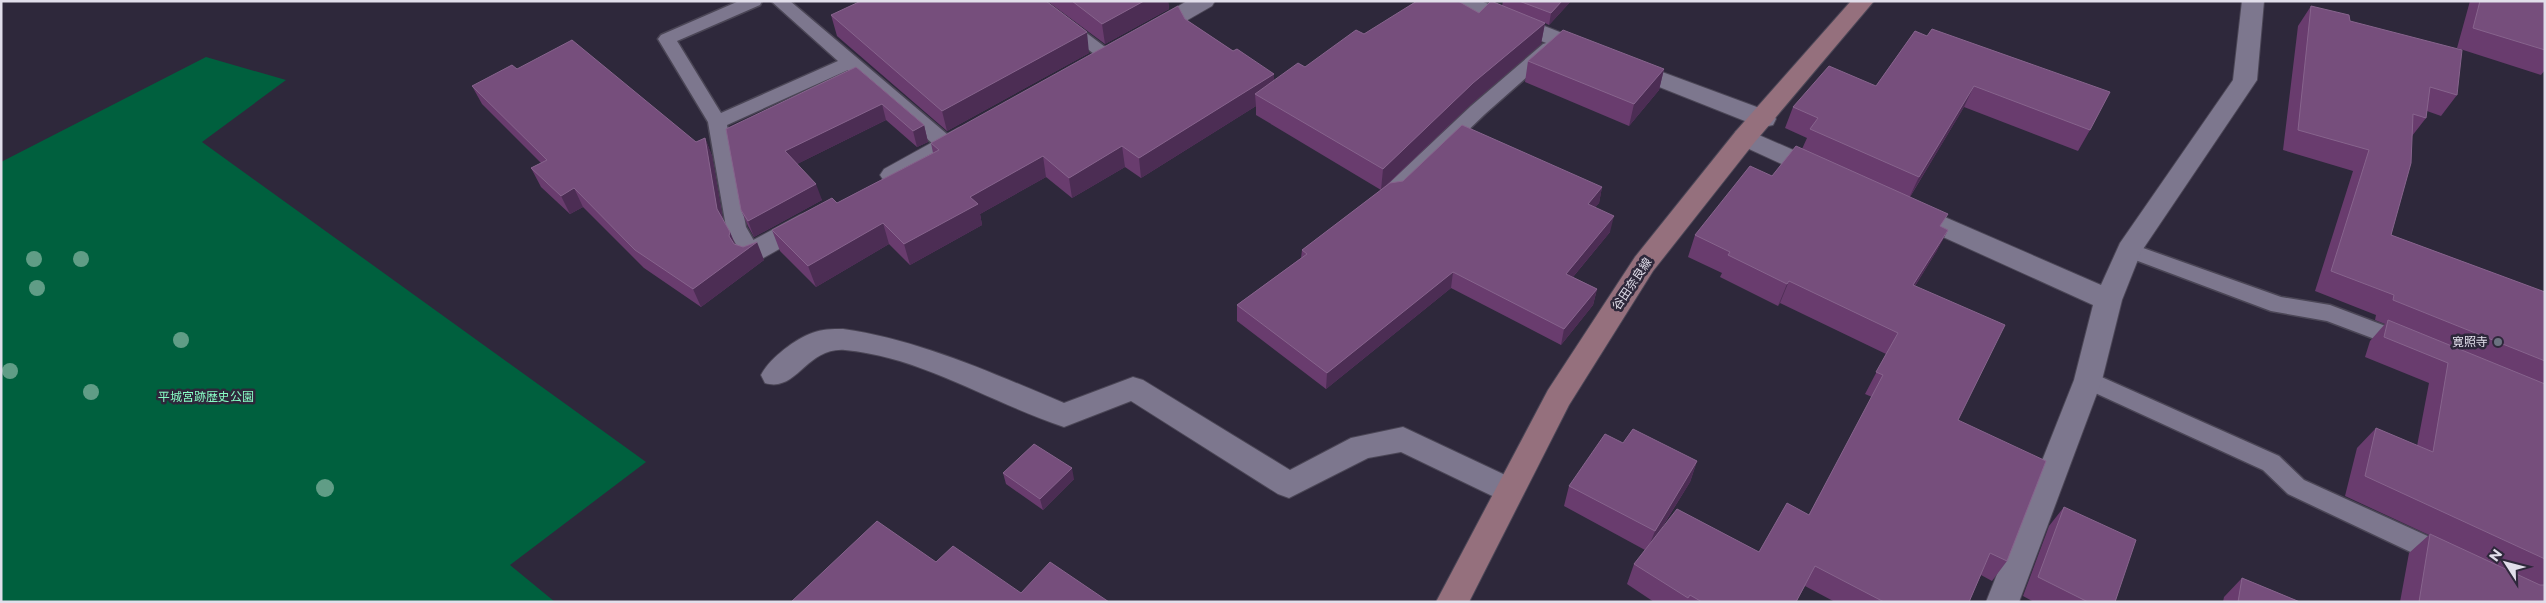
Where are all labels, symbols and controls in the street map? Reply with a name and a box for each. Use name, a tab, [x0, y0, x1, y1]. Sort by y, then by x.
street label: 谷田奈良線	[1609, 255, 1655, 313]
place label: 寛照寺	[2452, 334, 2488, 349]
marker: 寛照寺	[2492, 336, 2504, 348]
park label: 平城宮跡歴史公園	[158, 389, 254, 404]
north arrow	[2481, 538, 2531, 588]
text: N	[2485, 545, 2506, 565]

